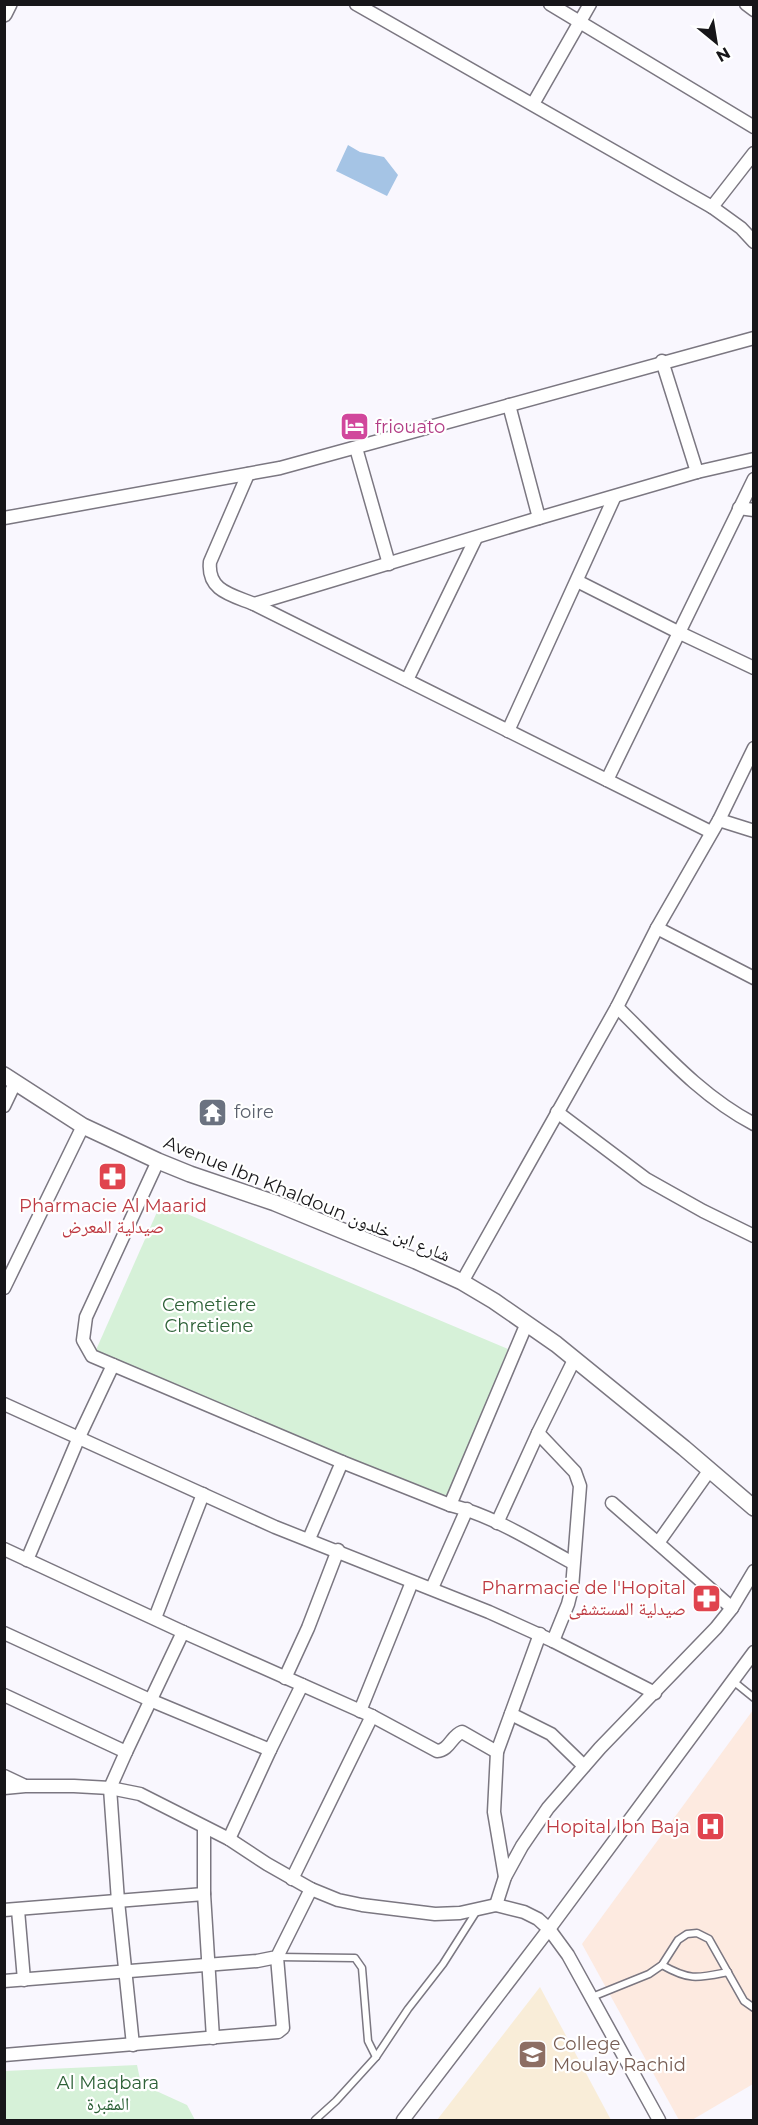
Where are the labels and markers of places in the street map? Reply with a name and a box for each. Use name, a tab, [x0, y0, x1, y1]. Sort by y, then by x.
hotel icon: friouato	[338, 411, 370, 443]
place label: friouato	[375, 416, 445, 438]
temple icon: foire	[197, 1096, 229, 1128]
place label: foire	[234, 1101, 274, 1123]
pharmacy icon: Pharmacie Al Maarid صيدلية المعرض	[97, 1161, 129, 1193]
place label: Pharmacie Al Maarid صيدلية المعرض	[19, 1195, 207, 1238]
place label: Pharmacie de l'Hopital صيدلية المستشفى	[482, 1577, 686, 1620]
pharmacy icon: Pharmacie de l'Hopital صيدلية المستشفى	[691, 1582, 723, 1614]
hospital icon: Hopital Ibn Baja	[695, 1811, 727, 1843]
place label: Hopital Ibn Baja	[546, 1816, 690, 1838]
place label: College Moulay Rachid	[553, 2033, 686, 2076]
school or university icon: College Moulay Rachid	[516, 2038, 548, 2070]

